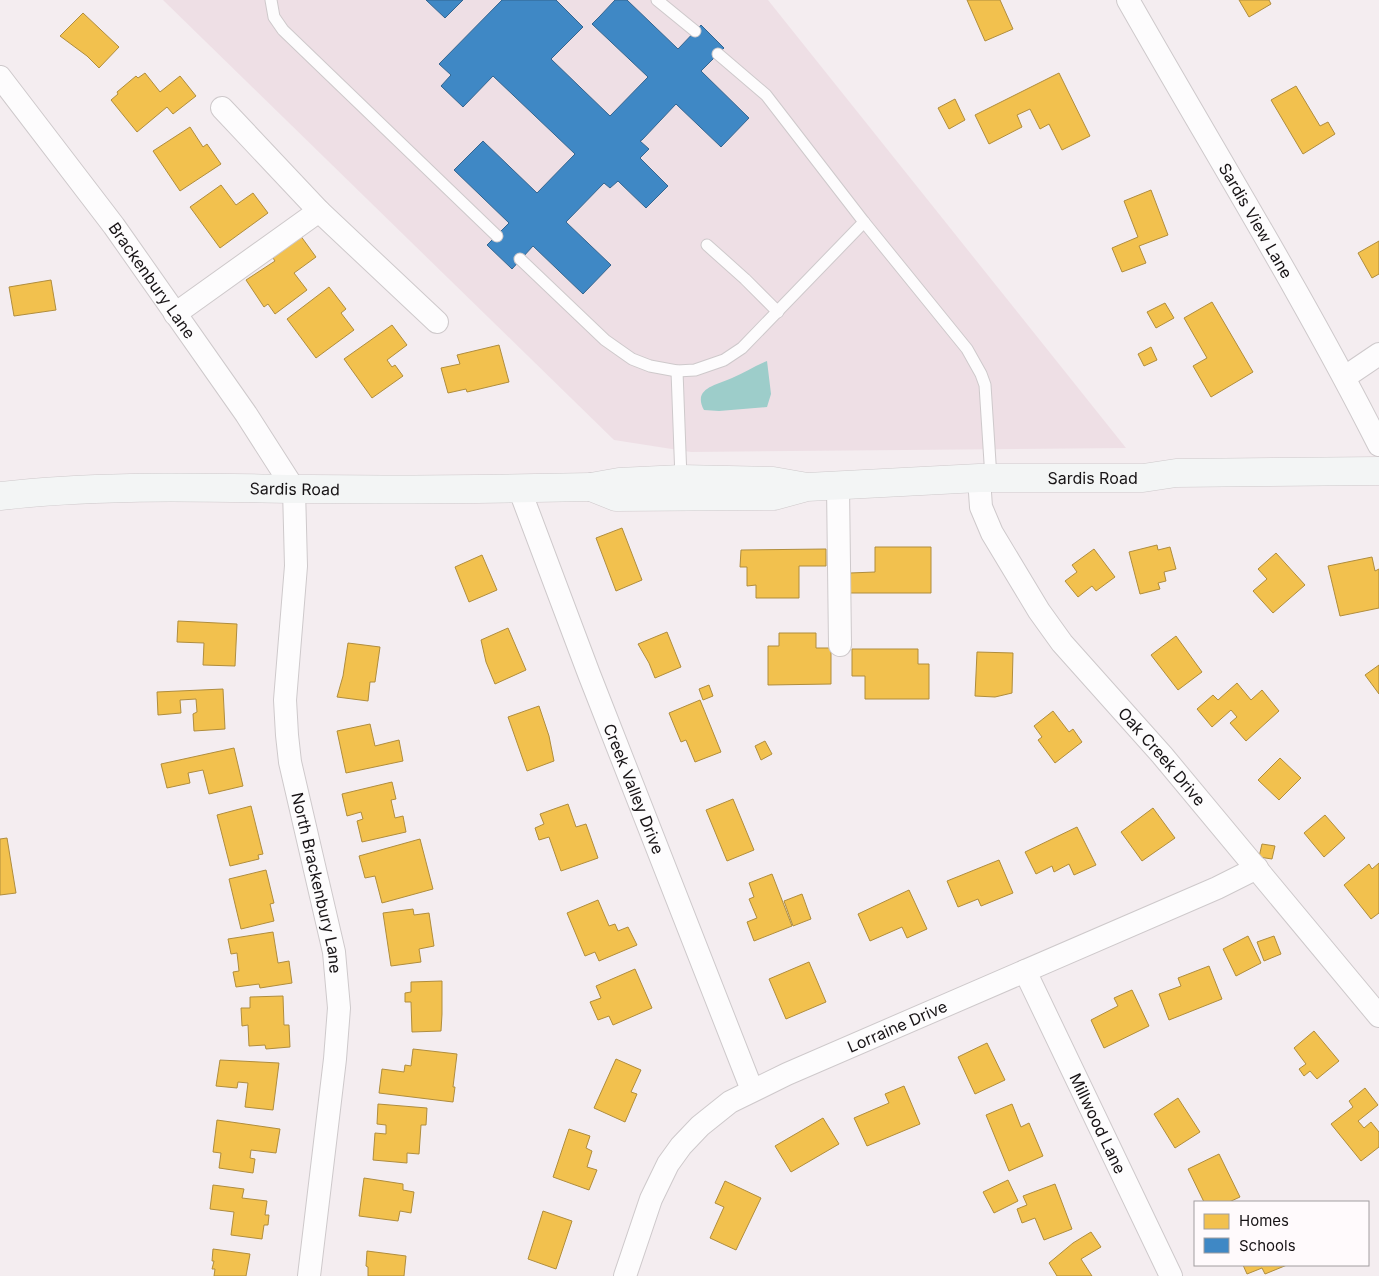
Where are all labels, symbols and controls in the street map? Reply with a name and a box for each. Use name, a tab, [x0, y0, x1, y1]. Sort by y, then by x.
street label: Sardis View Lane	[1215, 159, 1297, 282]
street label: Brackenbury Lane	[104, 218, 200, 342]
street label: Sardis Road	[1047, 468, 1138, 488]
street label: Sardis Road	[249, 478, 340, 499]
street label: Oak Creek Drive	[1114, 703, 1210, 810]
street label: Creek Valley Drive	[599, 721, 669, 857]
street label: North Brackenbury Lane	[287, 790, 346, 974]
street label: Lorraine Drive	[844, 996, 950, 1057]
street label: Millwood Lane	[1065, 1070, 1131, 1177]
legend	[1194, 1201, 1369, 1266]
text: Homes	[1239, 1211, 1289, 1230]
text: Schools	[1239, 1236, 1296, 1255]

